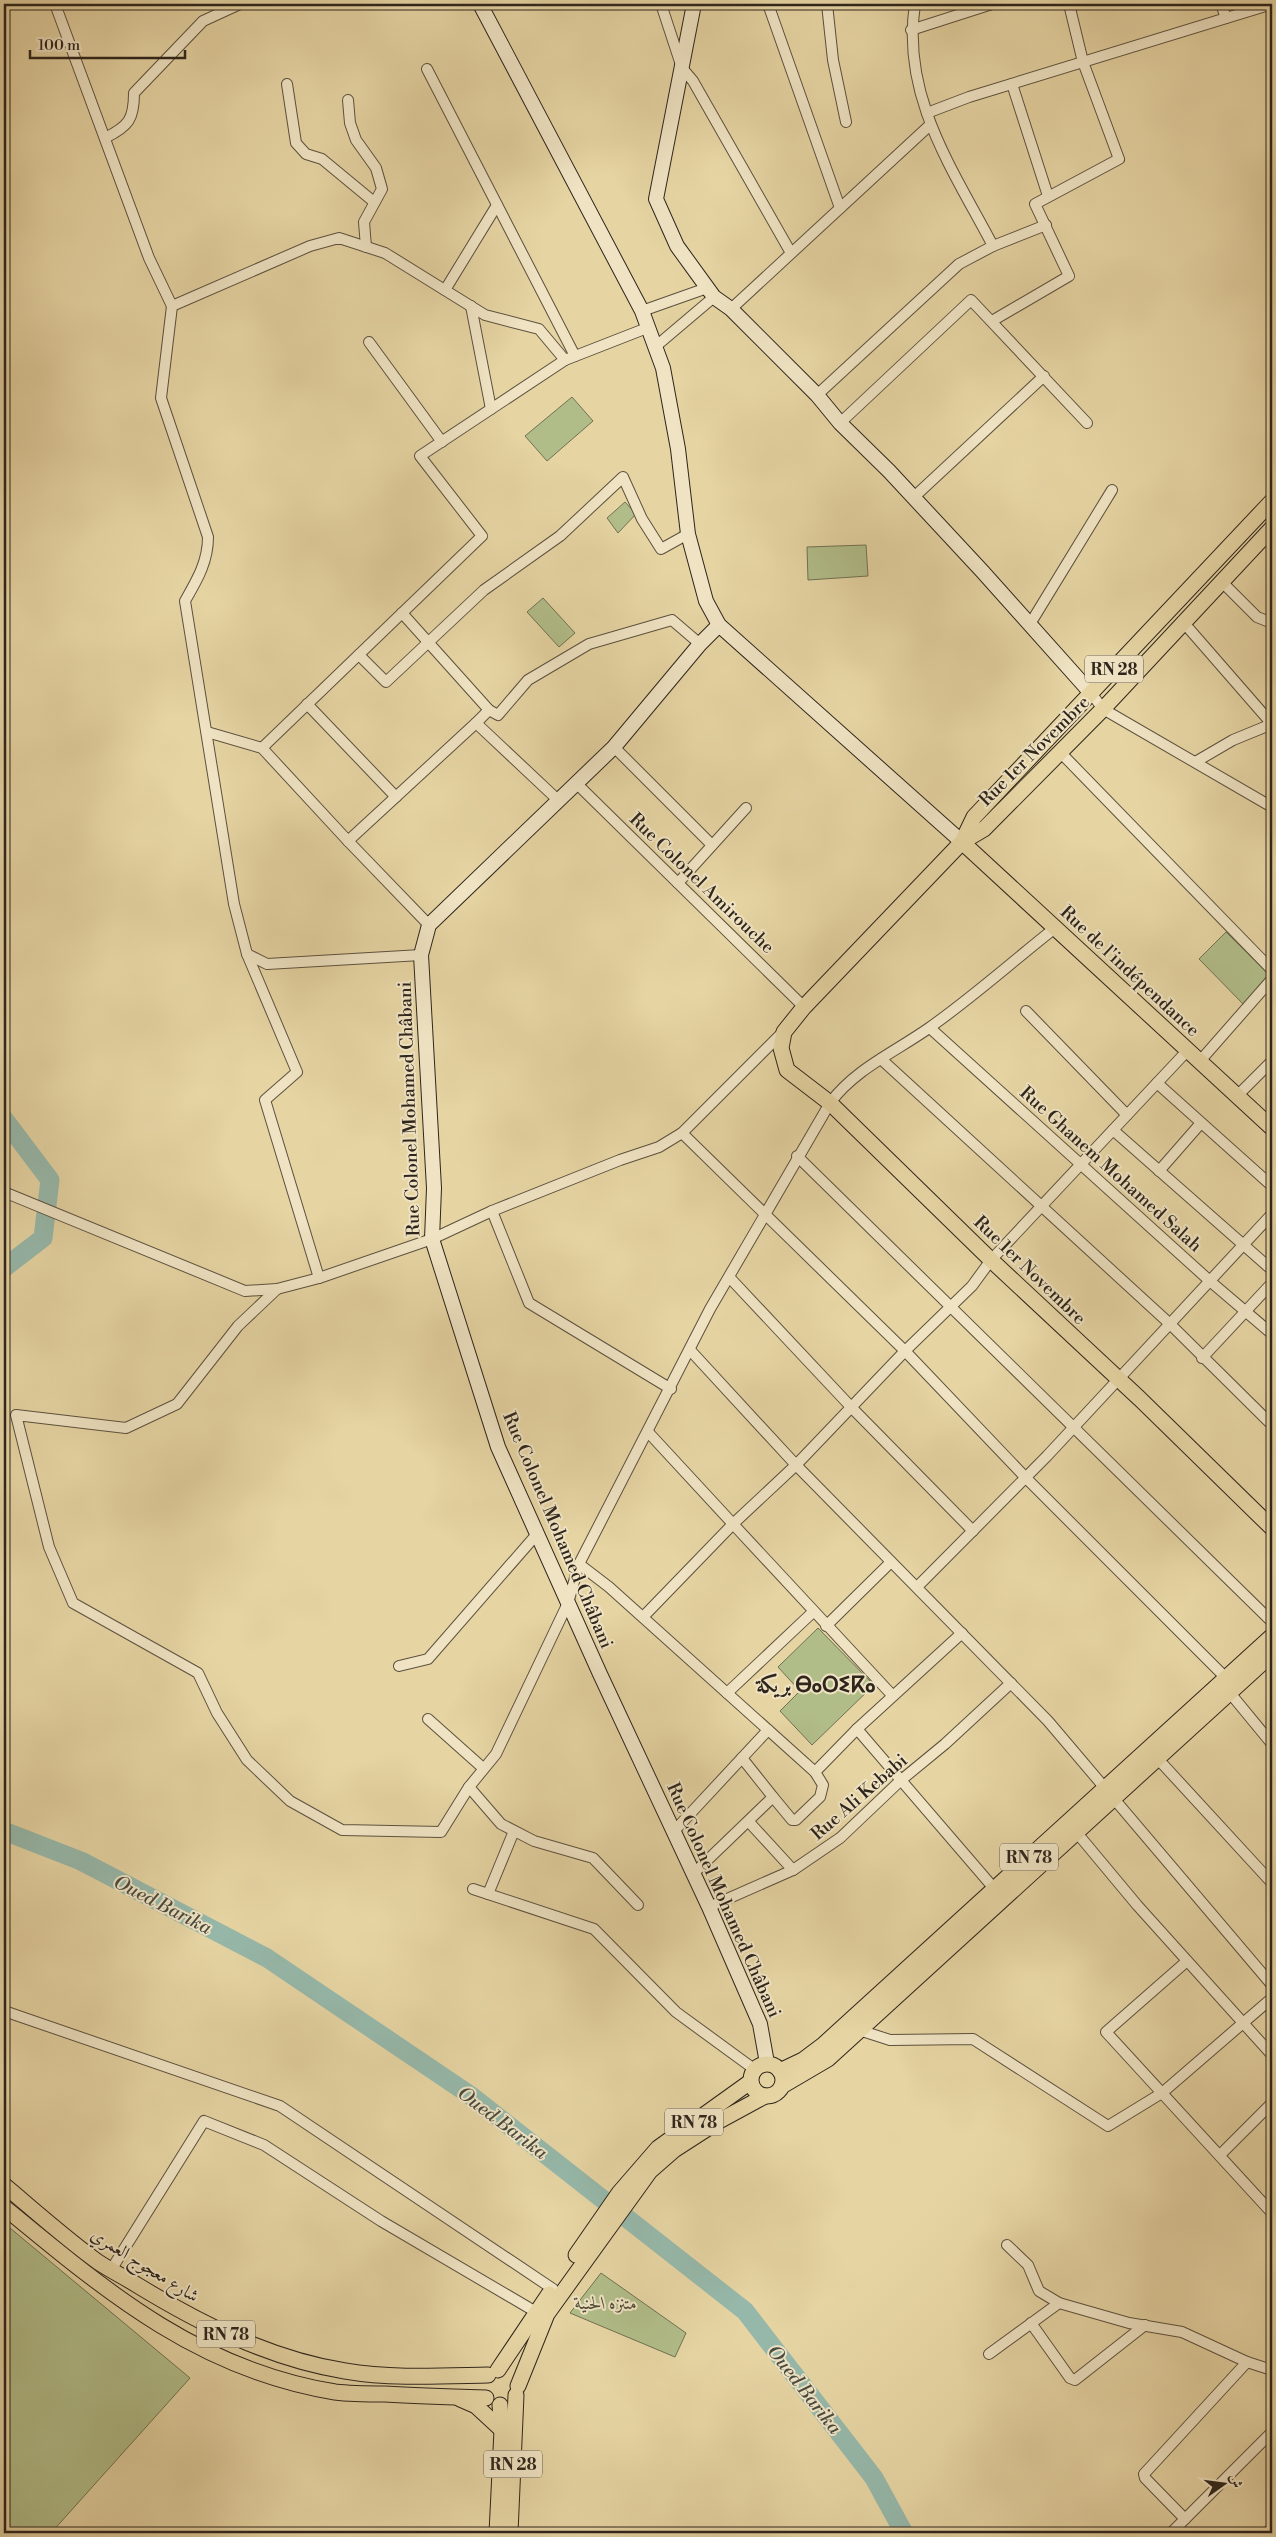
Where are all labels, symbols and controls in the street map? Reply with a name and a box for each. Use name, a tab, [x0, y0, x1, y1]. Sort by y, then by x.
scale bar	[30, 28, 185, 60]
text: 100 m	[38, 36, 80, 55]
road number: RN 28	[1085, 656, 1143, 682]
street label: Rue 1er Novembre	[974, 691, 1095, 812]
street label: Rue Colonel Amirouche	[624, 808, 779, 959]
street label: Rue de l'indépendance	[1055, 901, 1204, 1042]
street label: Rue Colonel Mohamed Châbani	[394, 981, 425, 1237]
street label: Rue Ghanem Mohamed Salah	[1015, 1081, 1207, 1257]
street label: Rue 1er Novembre	[969, 1211, 1091, 1330]
street label: Rue Colonel Mohamed Châbani	[497, 1408, 618, 1652]
district label: بريكة ⴱⴰⵔⵉⴽⴰ	[754, 1672, 876, 1699]
street label: Rue Ali Kebabi	[806, 1749, 912, 1846]
street label: Rue Colonel Mohamed Châbani	[661, 1779, 786, 2021]
road number: RN 78	[1000, 1844, 1058, 1870]
water label: Oued Barika	[110, 1870, 216, 1940]
water label: Oued Barika	[453, 2081, 553, 2165]
road number: RN 78	[665, 2108, 723, 2136]
street label: شارع معجوج العمري	[84, 2223, 203, 2311]
park label: متنزه الحنية	[573, 2292, 637, 2315]
road number: RN 78	[197, 2320, 255, 2348]
water label: Oued Barika	[762, 2340, 847, 2439]
road number: RN 28	[484, 2450, 542, 2478]
north arrow	[1198, 2460, 1248, 2510]
text: ش	[1225, 2472, 1246, 2490]

